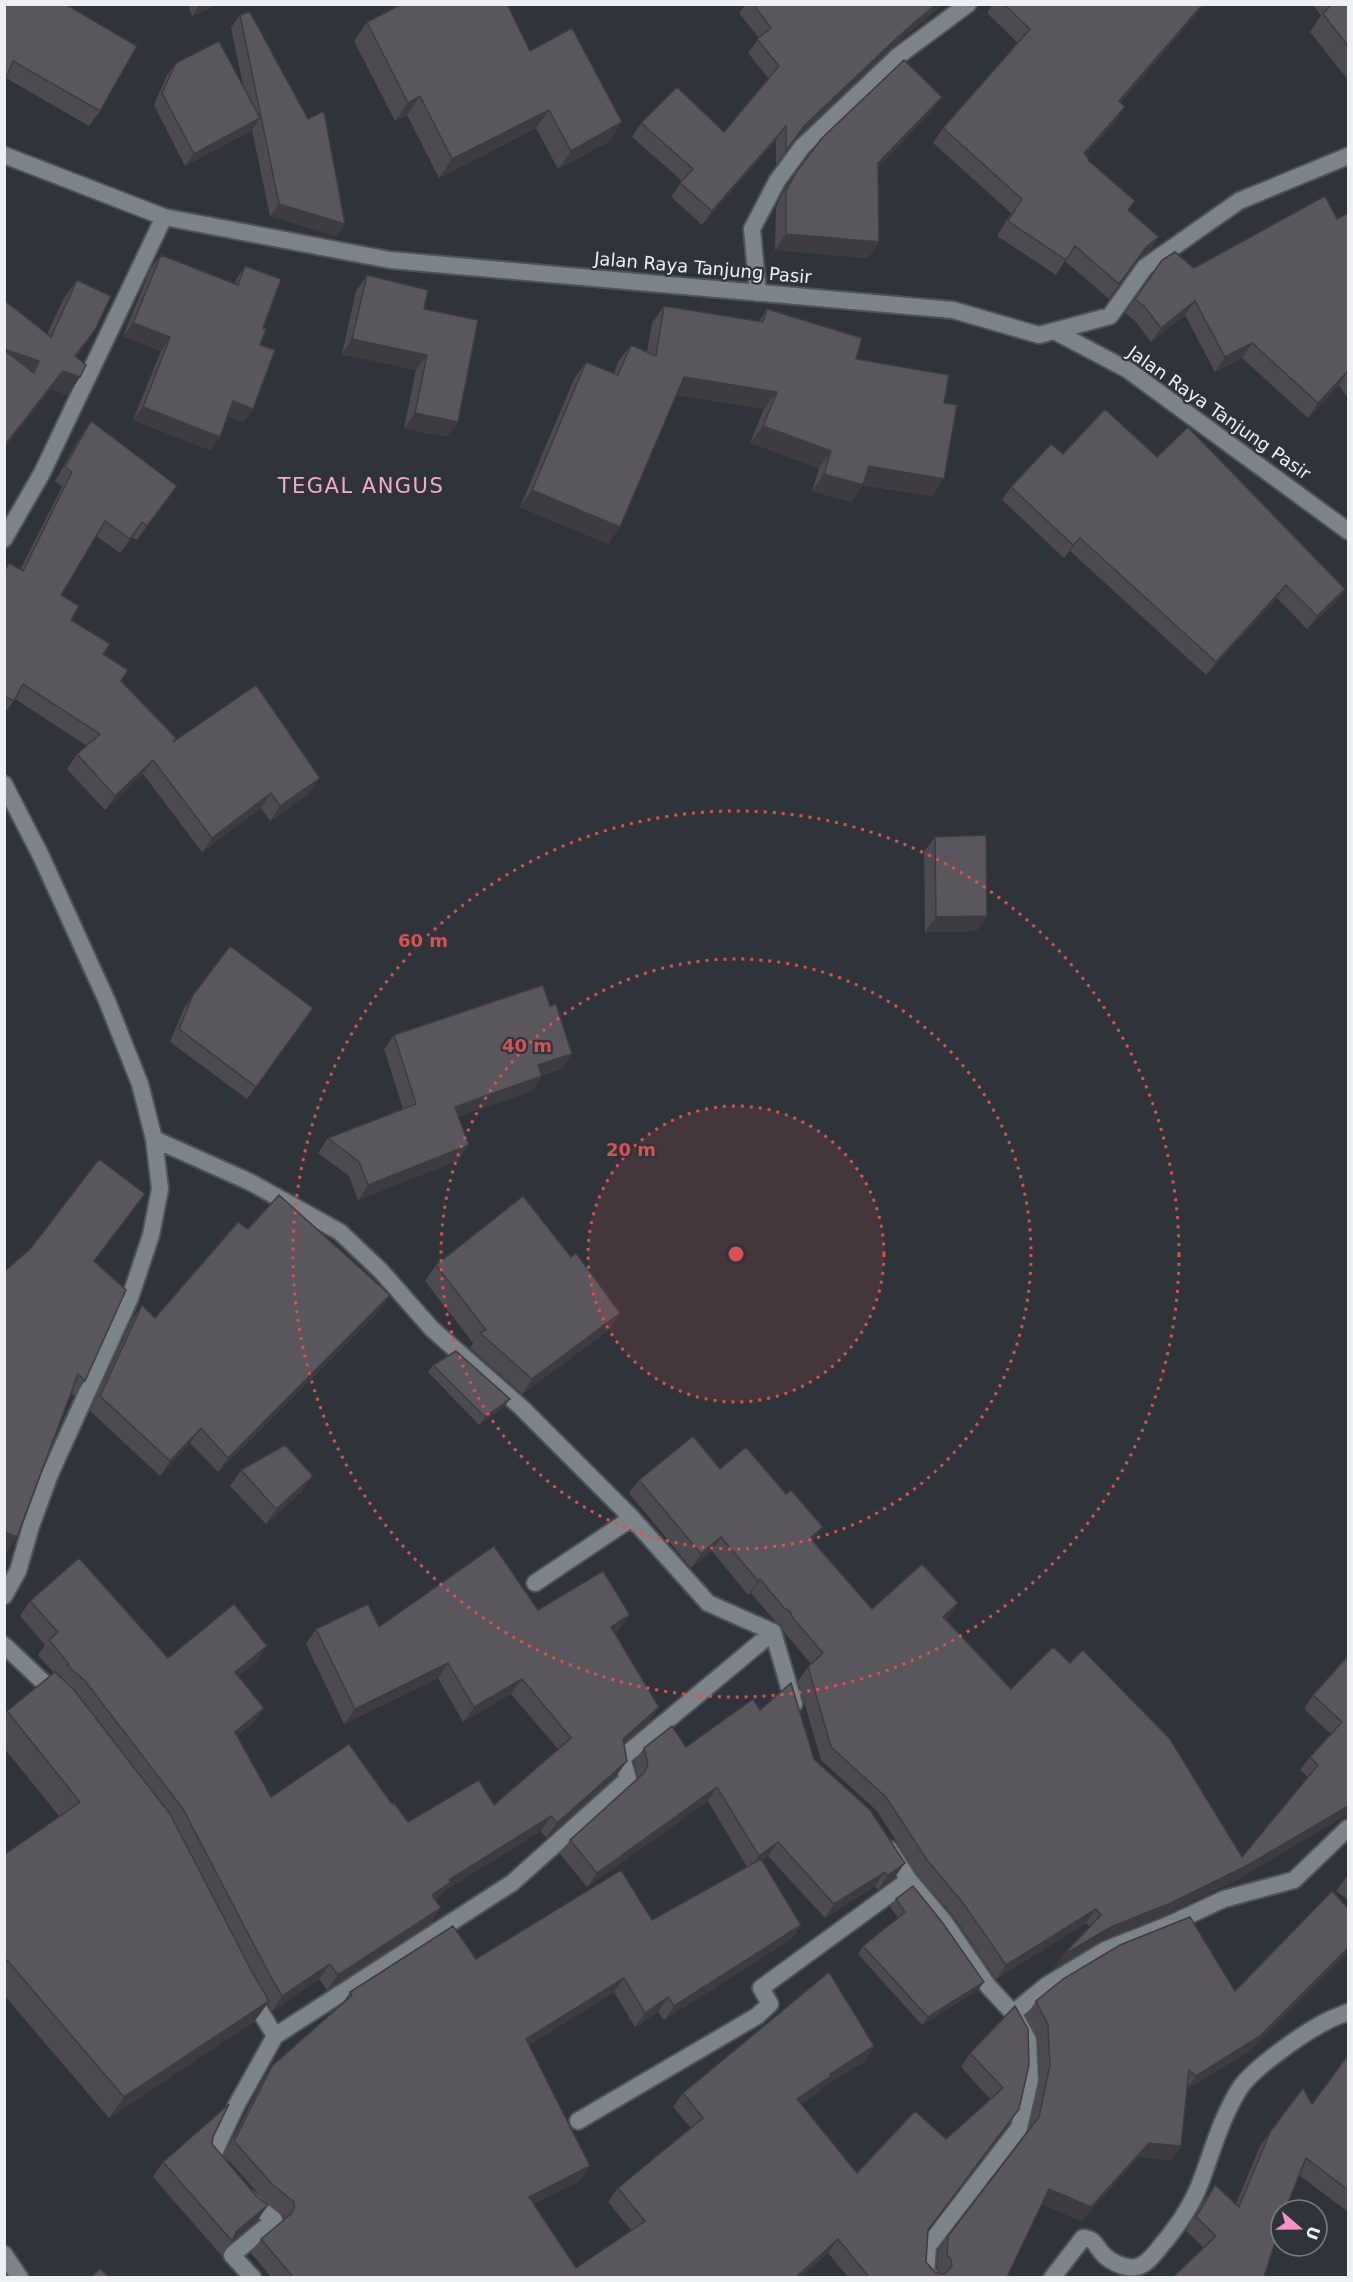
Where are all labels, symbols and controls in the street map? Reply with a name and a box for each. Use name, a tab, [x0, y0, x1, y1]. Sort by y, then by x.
street label: Jalan Raya Tanjung Pasir	[592, 247, 813, 288]
street label: Jalan Raya Tanjung Pasir	[1123, 341, 1315, 484]
district label: TEGAL ANGUS	[277, 474, 444, 498]
text: 60 m	[398, 930, 448, 951]
text: 40 m	[502, 1035, 552, 1056]
text: 20 m	[606, 1139, 656, 1160]
centre of rings	[726, 1244, 746, 1264]
north arrow	[1269, 2198, 1329, 2258]
text: U	[1301, 2224, 1324, 2242]

